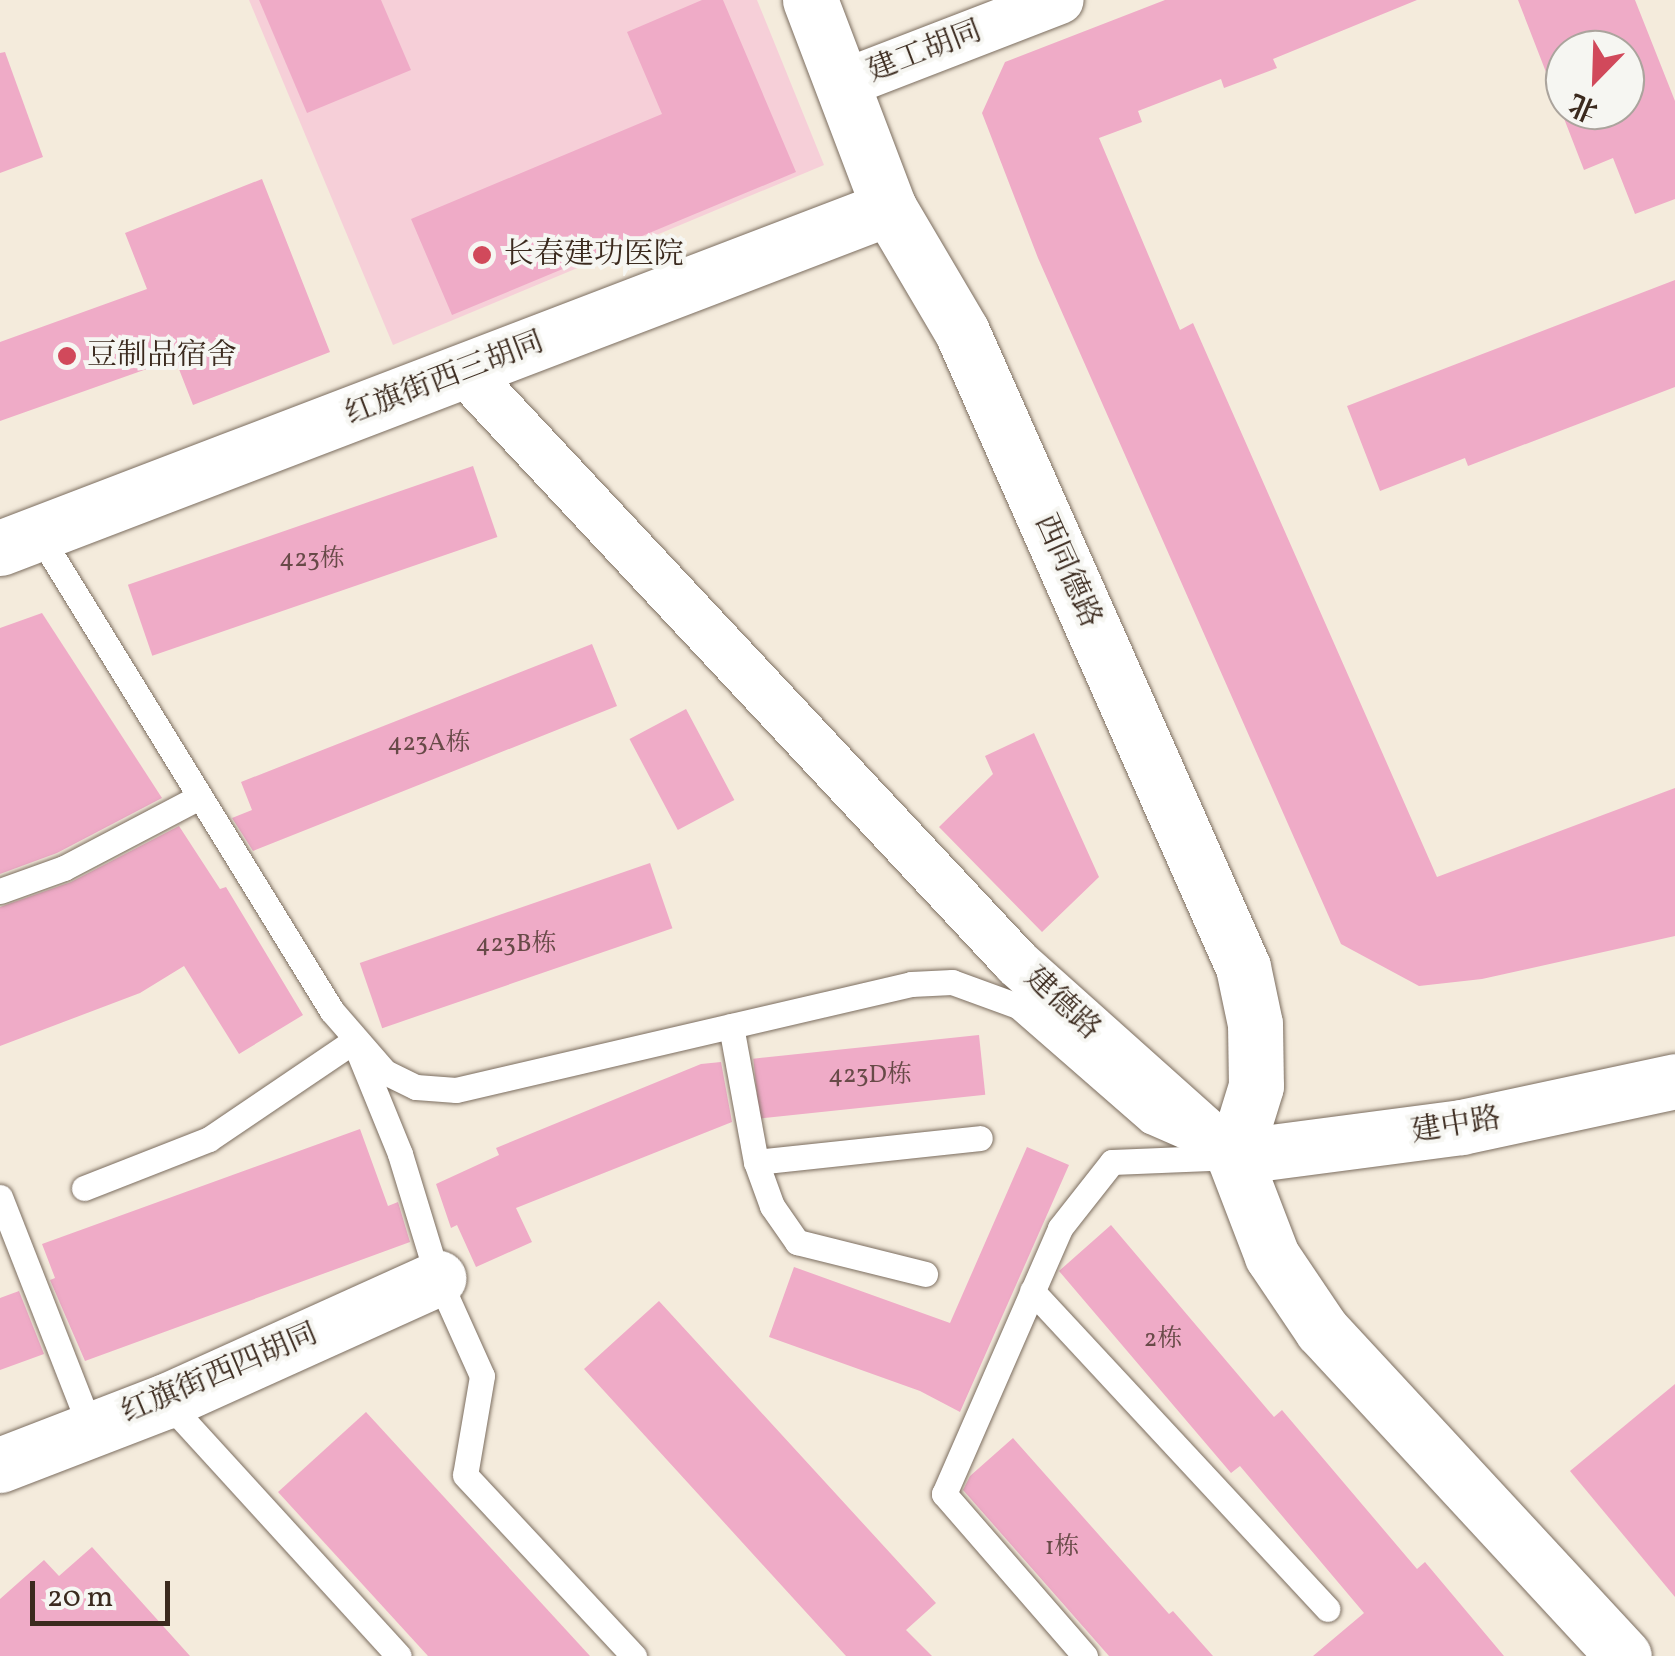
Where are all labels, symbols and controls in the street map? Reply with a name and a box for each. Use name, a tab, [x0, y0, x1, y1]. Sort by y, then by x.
street label: 建工胡同	[863, 14, 987, 90]
north arrow	[1545, 30, 1645, 130]
text: 北	[1563, 83, 1604, 130]
place label: 长春建功医院	[504, 237, 684, 273]
marker: 长春建功医院	[469, 242, 495, 268]
street label: 红旗街西三胡同	[341, 325, 549, 433]
place label: 豆制品宿舍	[87, 338, 237, 374]
marker: 豆制品宿舍	[56, 345, 78, 367]
street label: 西同德路	[1026, 509, 1108, 633]
house number: 423栋	[279, 545, 345, 575]
house number: 423A栋	[387, 729, 471, 759]
house number: 423B栋	[476, 930, 556, 960]
street label: 建德路	[1017, 960, 1107, 1048]
house number: 423D栋	[828, 1061, 912, 1091]
street label: 建中路	[1409, 1101, 1503, 1151]
street label: 红旗街西四胡同	[116, 1316, 324, 1432]
house number: 2栋	[1144, 1325, 1182, 1355]
house number: 1栋	[1045, 1533, 1079, 1563]
scale bar	[35, 1561, 175, 1623]
text: 20 m	[47, 1577, 113, 1619]

